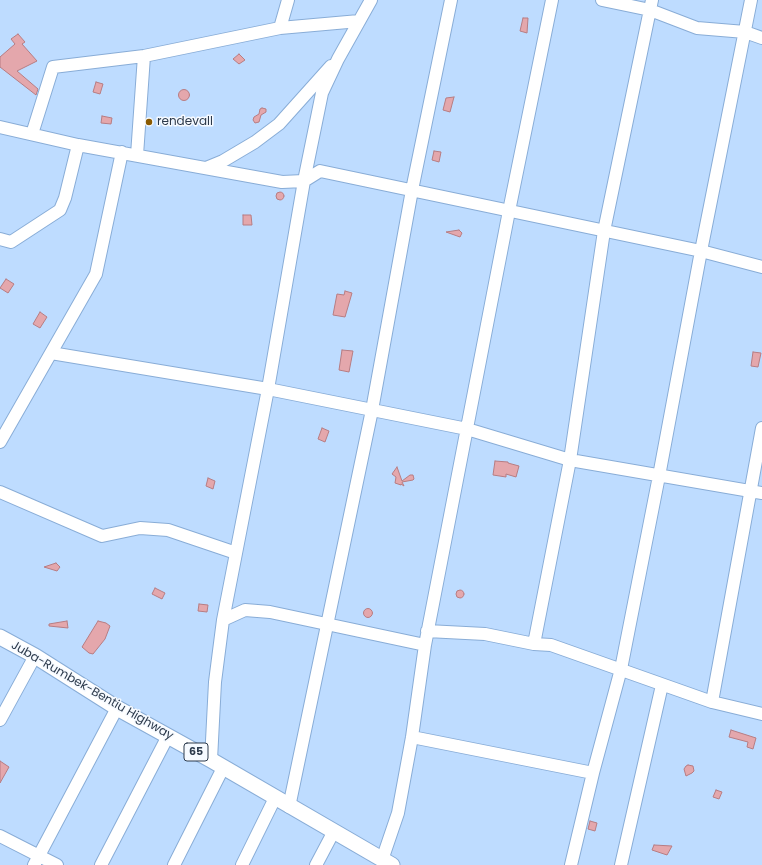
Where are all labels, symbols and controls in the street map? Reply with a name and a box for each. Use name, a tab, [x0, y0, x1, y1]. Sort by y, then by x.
place label: rendevall	[157, 115, 213, 129]
marker: rendevall	[144, 117, 154, 127]
street label: Juba-Rumbek-Bentiu Highway	[8, 639, 176, 743]
road number: 65	[184, 743, 208, 761]

